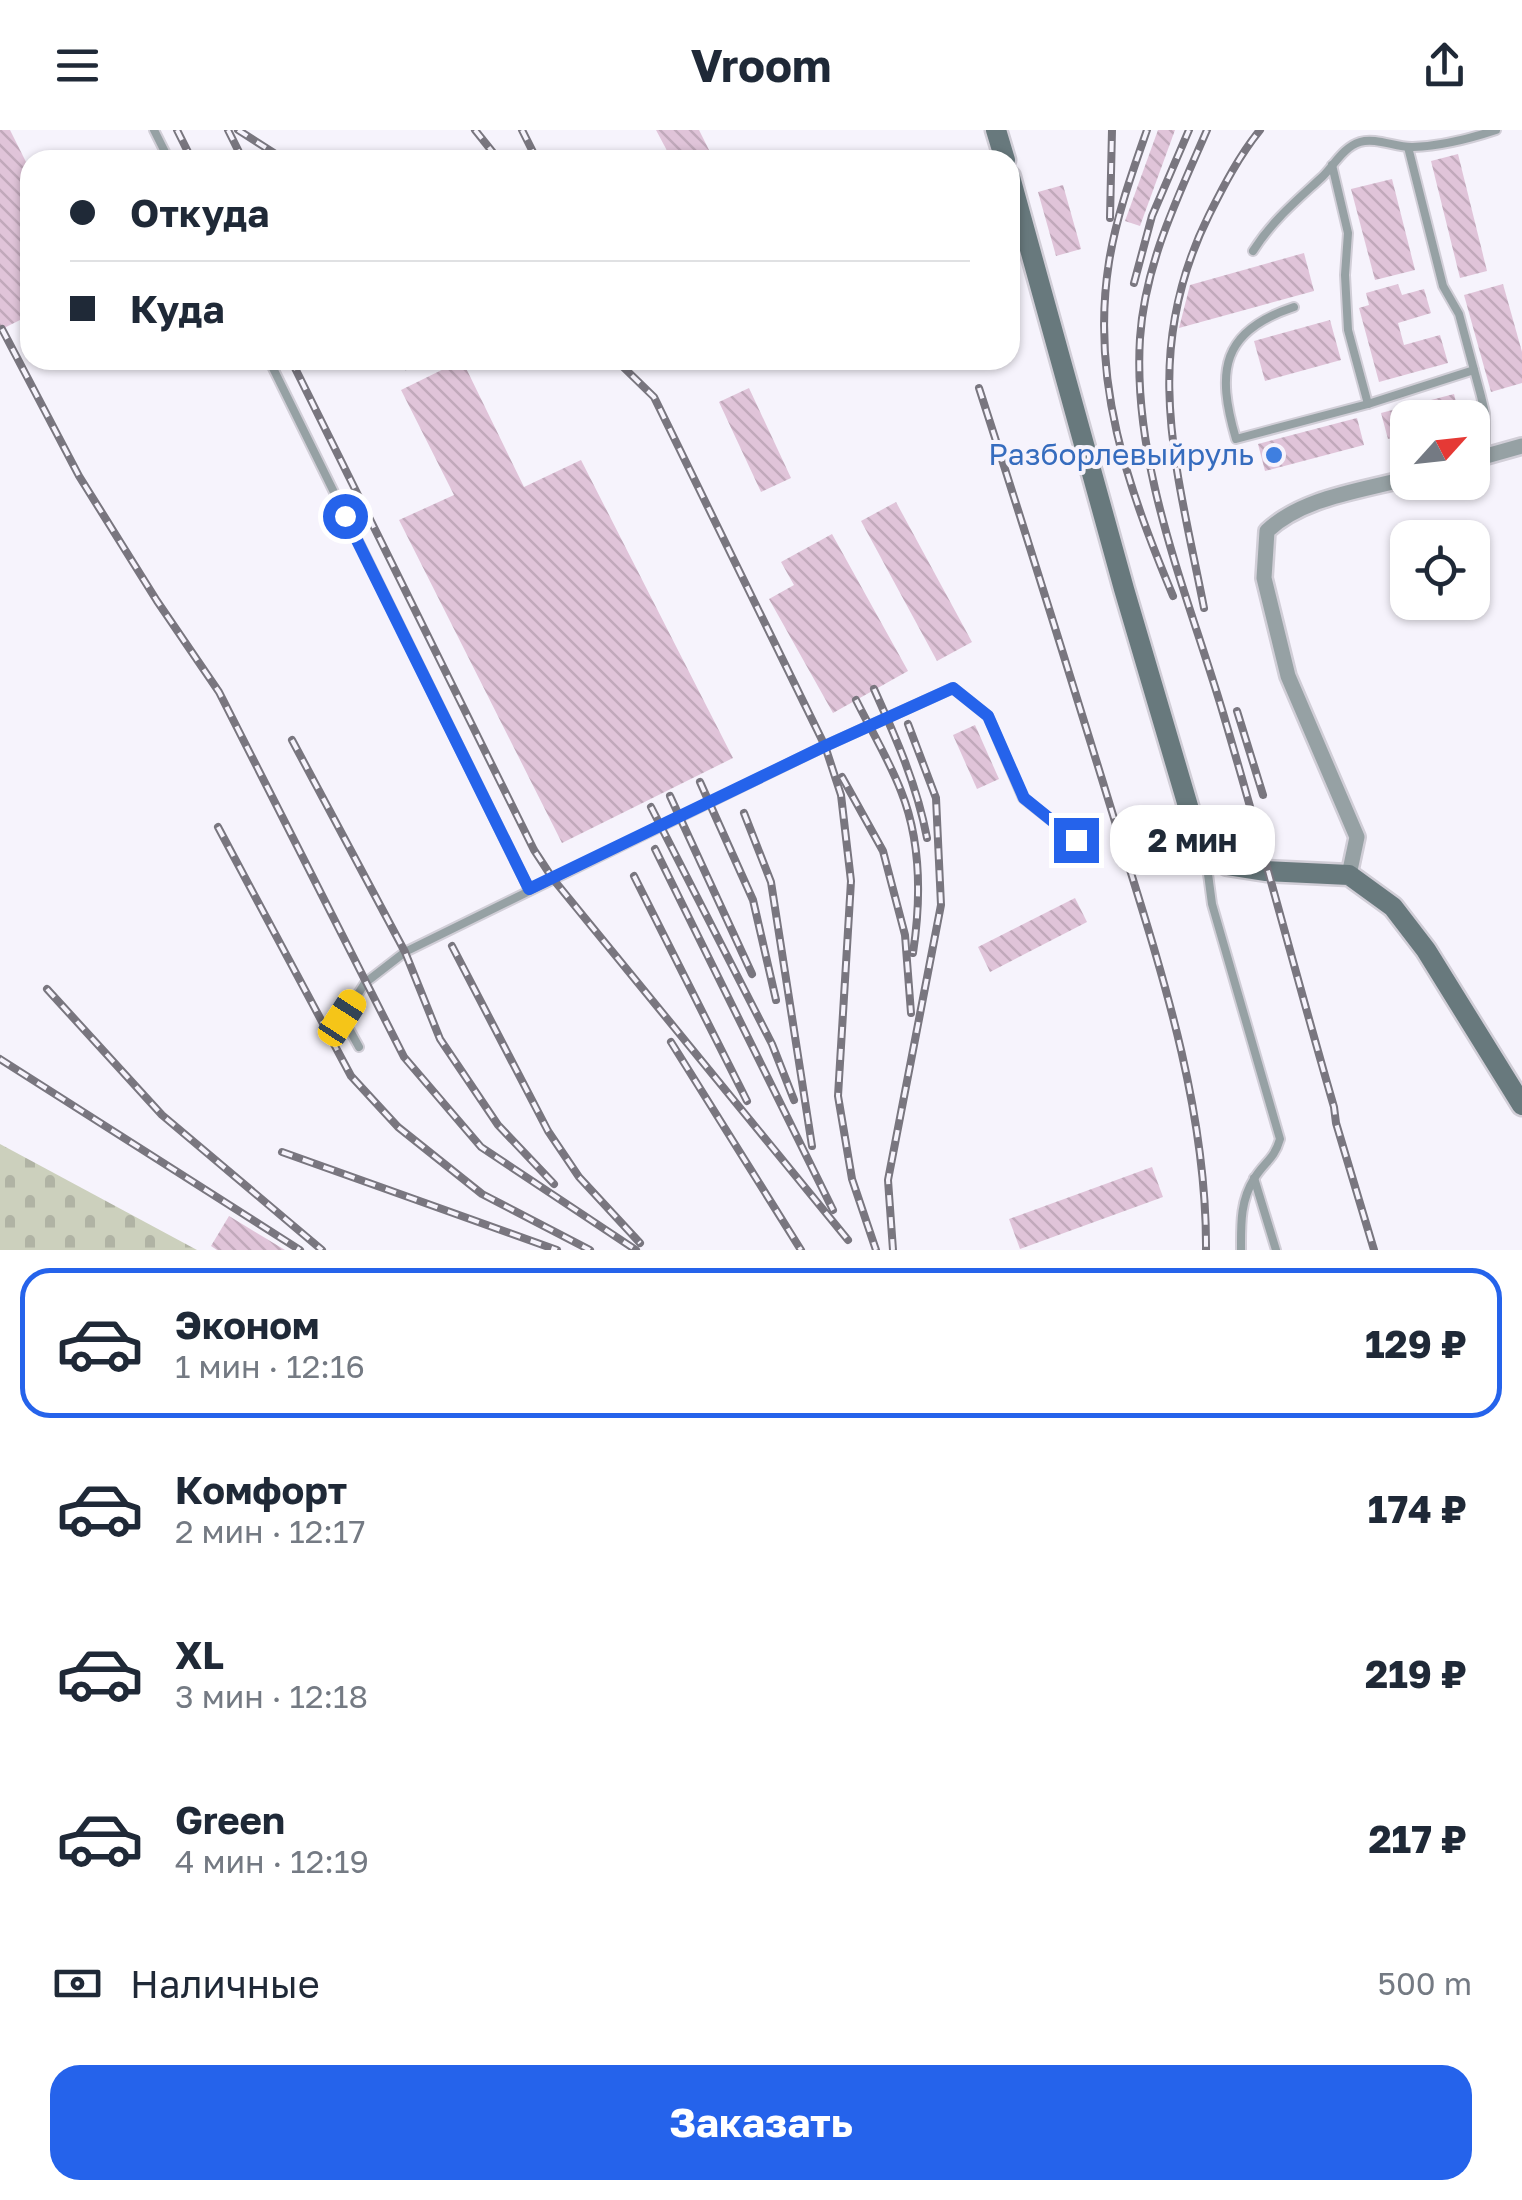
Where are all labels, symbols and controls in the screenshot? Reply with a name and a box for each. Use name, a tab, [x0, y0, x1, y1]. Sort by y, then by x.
icon: menu	[50, 38, 105, 93]
text: Vroom	[691, 38, 831, 92]
icon: share	[1417, 38, 1472, 93]
text: Откуда	[130, 190, 269, 235]
text: Куда	[130, 286, 224, 331]
north arrow	[1390, 400, 1490, 500]
map controls	[1390, 400, 1490, 620]
place label: Разборлевыйруль	[988, 436, 1254, 472]
marker: Разборлевыйруль	[1263, 444, 1285, 466]
route start	[323, 494, 368, 539]
button: locate	[1390, 520, 1490, 620]
callout: 2 мин	[1111, 805, 1276, 875]
route end	[1054, 818, 1099, 863]
text: 2 мин	[1148, 821, 1237, 859]
car	[313, 985, 371, 1051]
icon: car	[55, 1298, 145, 1388]
text: Эконом	[175, 1302, 319, 1347]
text: 129 ₽	[1365, 1321, 1467, 1366]
text: 1 мин · 12:16	[175, 1347, 365, 1385]
icon: car	[55, 1463, 145, 1553]
text: Комфорт	[175, 1467, 347, 1512]
text: 174 ₽	[1368, 1486, 1467, 1531]
text: 2 мин · 12:17	[175, 1512, 365, 1550]
icon: car	[55, 1628, 145, 1718]
text: XL	[175, 1632, 224, 1677]
text: 219 ₽	[1365, 1651, 1467, 1696]
text: 3 мин · 12:18	[175, 1677, 368, 1715]
icon: car	[55, 1793, 145, 1883]
text: Green	[175, 1797, 285, 1842]
text: 217 ₽	[1368, 1816, 1467, 1861]
text: 4 мин · 12:19	[175, 1842, 369, 1880]
icon: cash	[50, 1956, 105, 2011]
text: Наличные	[130, 1961, 320, 2006]
text: 500 m	[1377, 1964, 1472, 2002]
button: Заказать	[50, 2065, 1472, 2180]

